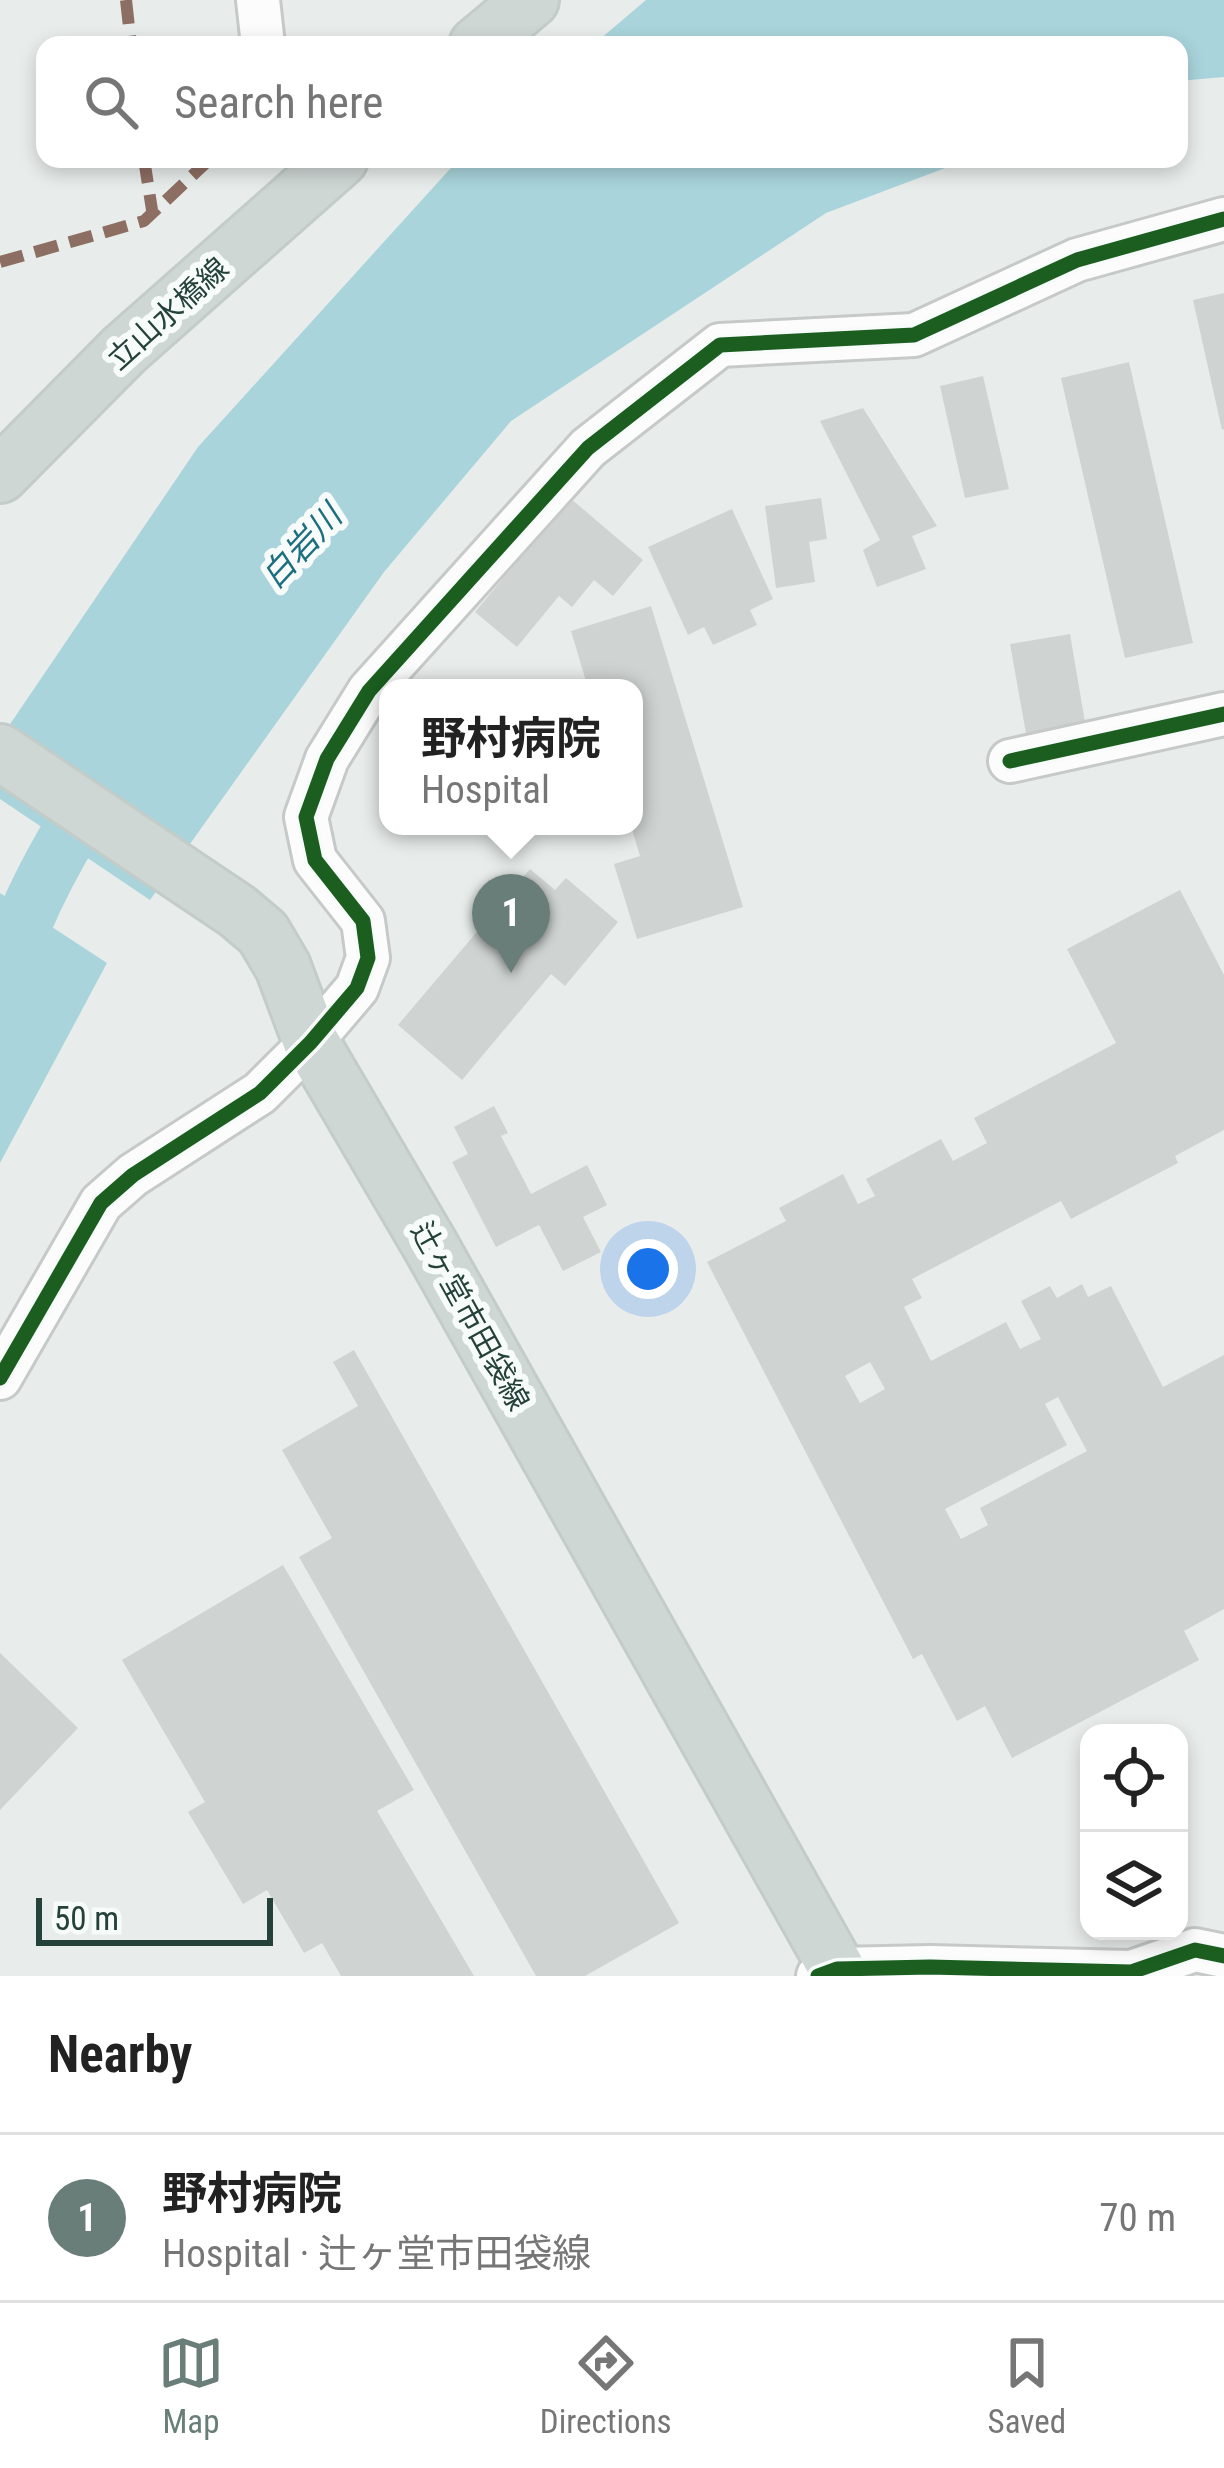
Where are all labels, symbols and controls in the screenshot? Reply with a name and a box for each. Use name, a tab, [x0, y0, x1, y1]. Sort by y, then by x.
search box	[36, 36, 1188, 168]
icon: search	[78, 69, 144, 135]
text: Search here	[174, 76, 383, 129]
street label: 立山水橋線	[100, 250, 235, 377]
water label: 白岩川	[253, 495, 351, 596]
popup	[379, 679, 643, 835]
text: 野村病院	[421, 712, 601, 765]
text: Hospital	[421, 767, 550, 813]
pin: 1	[472, 874, 550, 973]
street label: 辻ヶ堂市田袋線	[404, 1215, 537, 1416]
your location	[618, 1239, 678, 1299]
map controls	[1080, 1724, 1188, 1940]
button: locate	[1080, 1724, 1188, 1832]
button: layers	[1080, 1832, 1188, 1940]
scale bar	[36, 1892, 273, 1945]
text: 50 m	[54, 1899, 119, 1938]
text: Nearby	[48, 2025, 192, 2084]
text: 野村病院	[162, 2167, 342, 2220]
text: 1	[77, 2195, 97, 2241]
text: 70 m	[1099, 2195, 1176, 2241]
text: Hospital · 辻ヶ堂市田袋線	[162, 2231, 591, 2277]
tab: Map	[158, 2330, 224, 2441]
tab: Directions	[540, 2330, 672, 2441]
tab: Saved	[988, 2330, 1066, 2441]

